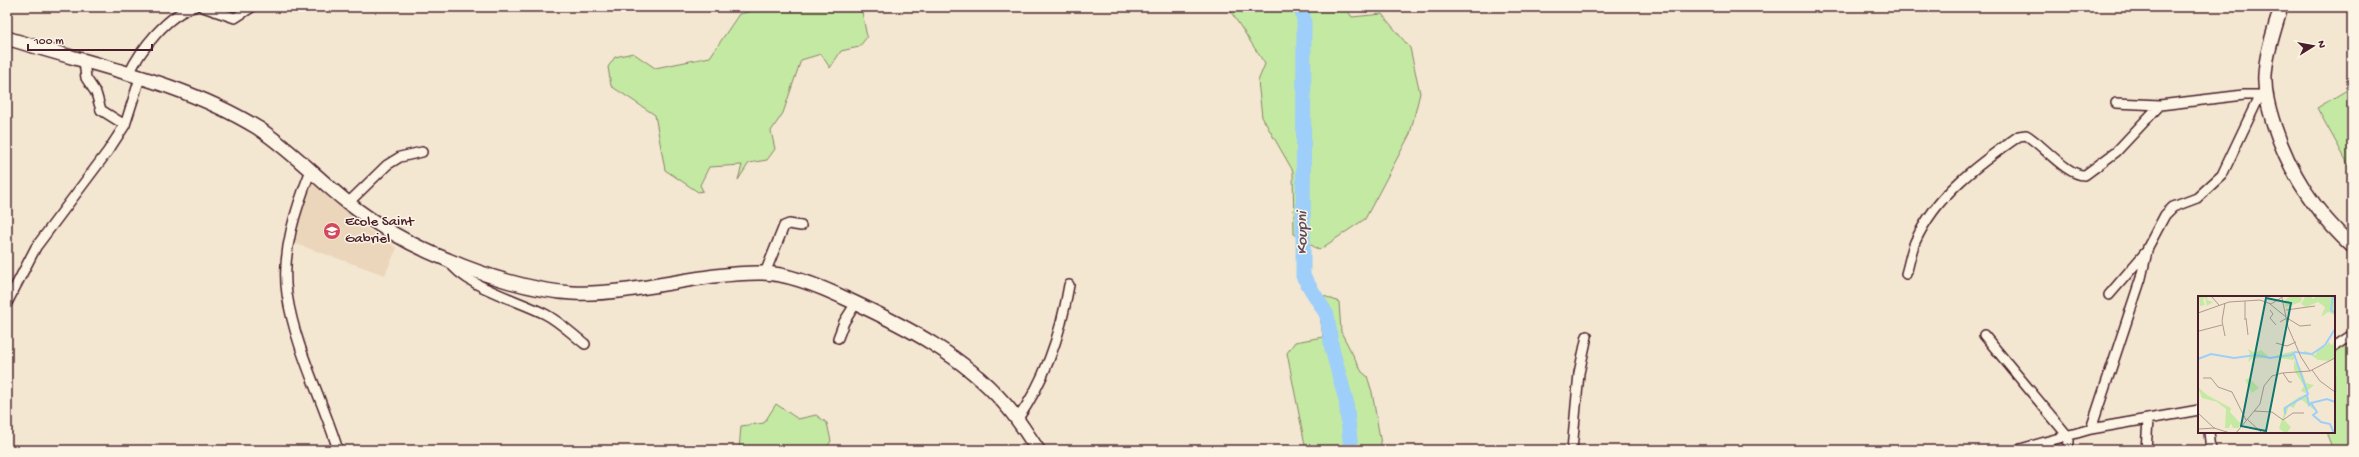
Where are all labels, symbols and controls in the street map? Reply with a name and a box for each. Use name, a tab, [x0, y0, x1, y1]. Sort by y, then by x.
scale bar	[28, 26, 152, 52]
north arrow	[2293, 26, 2333, 66]
text: 100 m	[33, 35, 64, 49]
text: N	[2314, 40, 2327, 49]
water label: Koupni	[1294, 210, 1313, 255]
place label: Ecole Saint Gabriel	[345, 213, 415, 248]
school or university icon: Ecole Saint Gabriel	[322, 221, 342, 241]
inset map	[2198, 296, 2335, 433]

